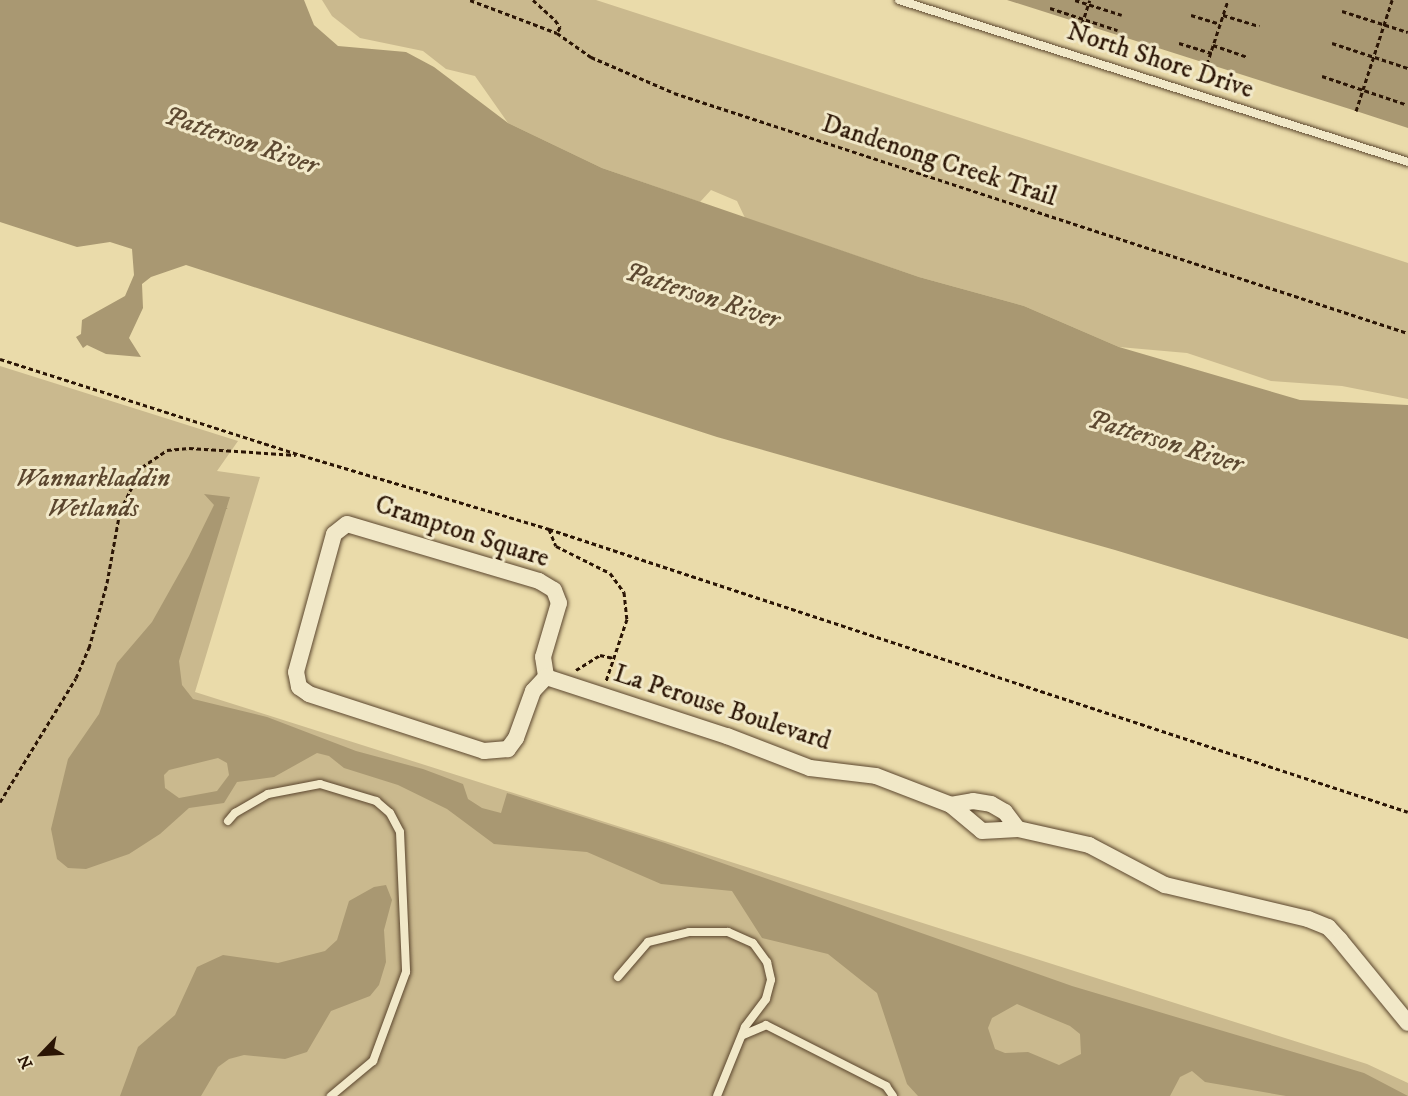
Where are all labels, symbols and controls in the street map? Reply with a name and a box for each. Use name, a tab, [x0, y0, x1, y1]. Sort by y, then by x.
street label: North Shore Drive	[1063, 16, 1257, 106]
water label: Patterson River	[160, 100, 322, 182]
street label: Dandenong Creek Trail	[818, 108, 1060, 214]
water label: Patterson River	[621, 256, 783, 336]
water label: Patterson River	[1083, 403, 1247, 481]
park label: Wannarkladdin Wetlands	[16, 463, 170, 524]
street label: Crampton Square	[371, 489, 553, 575]
street label: La Perouse Boulevard	[610, 658, 834, 758]
north arrow	[12, 1024, 72, 1084]
text: N	[14, 1051, 38, 1072]

